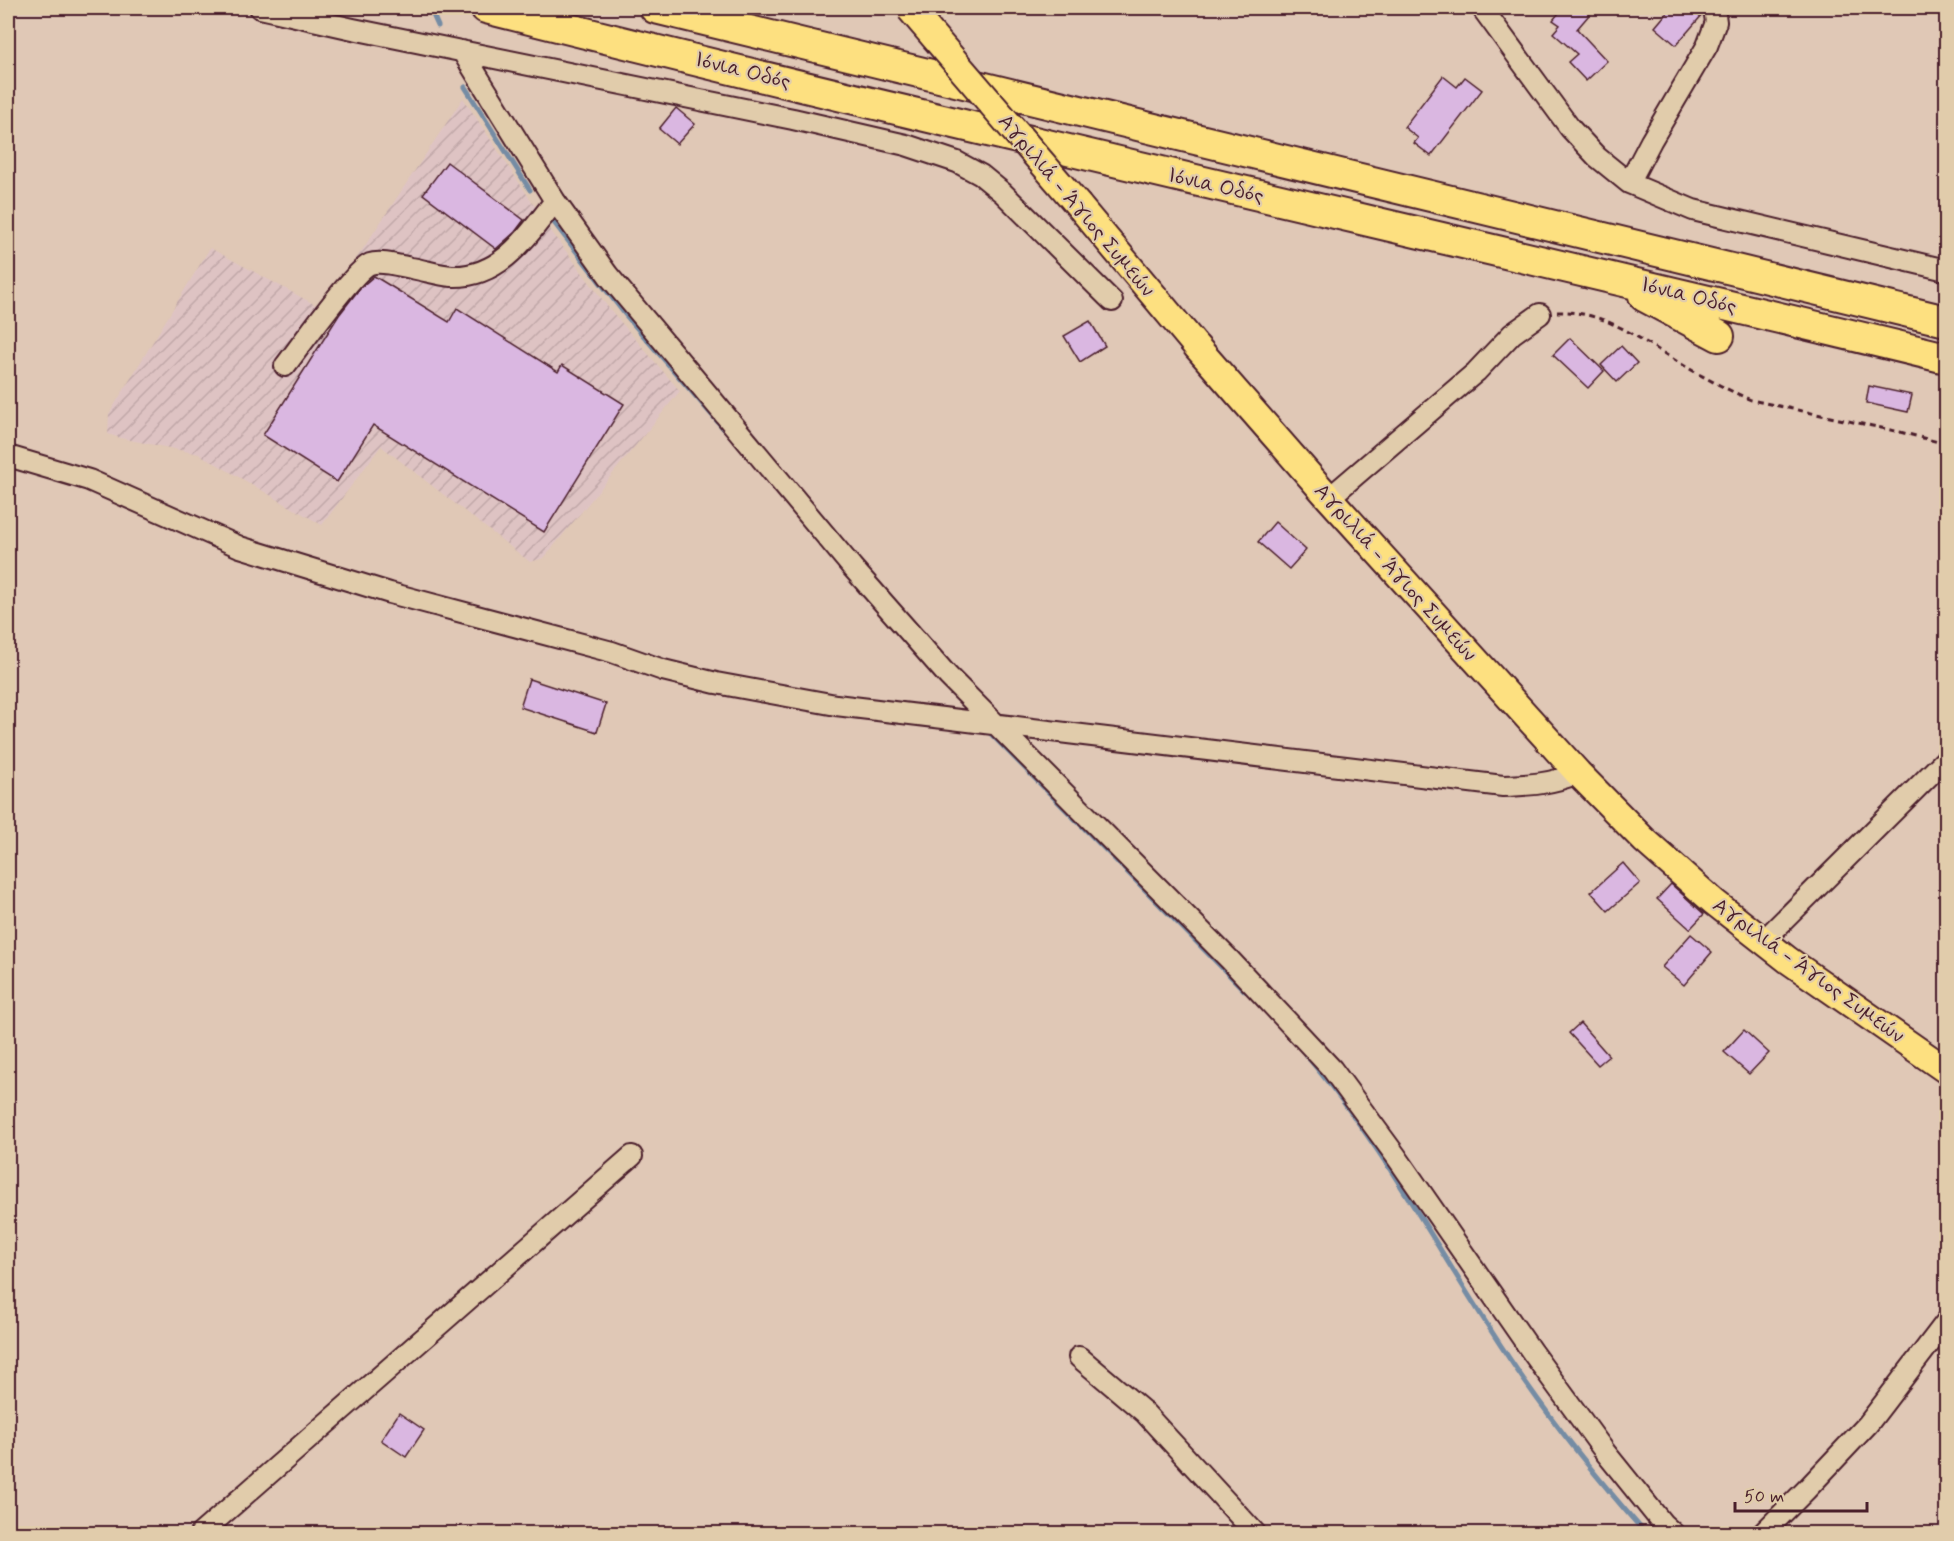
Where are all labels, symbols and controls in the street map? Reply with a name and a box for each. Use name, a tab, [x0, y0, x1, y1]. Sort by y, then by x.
street label: Ιόνια Οδός	[692, 46, 793, 96]
street label: Αγριλιά - Άγιος Συμεών	[991, 108, 1161, 303]
street label: Ιόνια Οδός	[1165, 161, 1266, 211]
street label: Ιόνια Οδός	[1638, 271, 1739, 321]
street label: Αγριλιά - Άγιος Συμεών	[1308, 478, 1483, 668]
street label: Αγριλιά - Άγιος Συμεών	[1707, 892, 1910, 1050]
scale bar	[1735, 1475, 1867, 1513]
text: 50 m	[1744, 1485, 1784, 1509]

